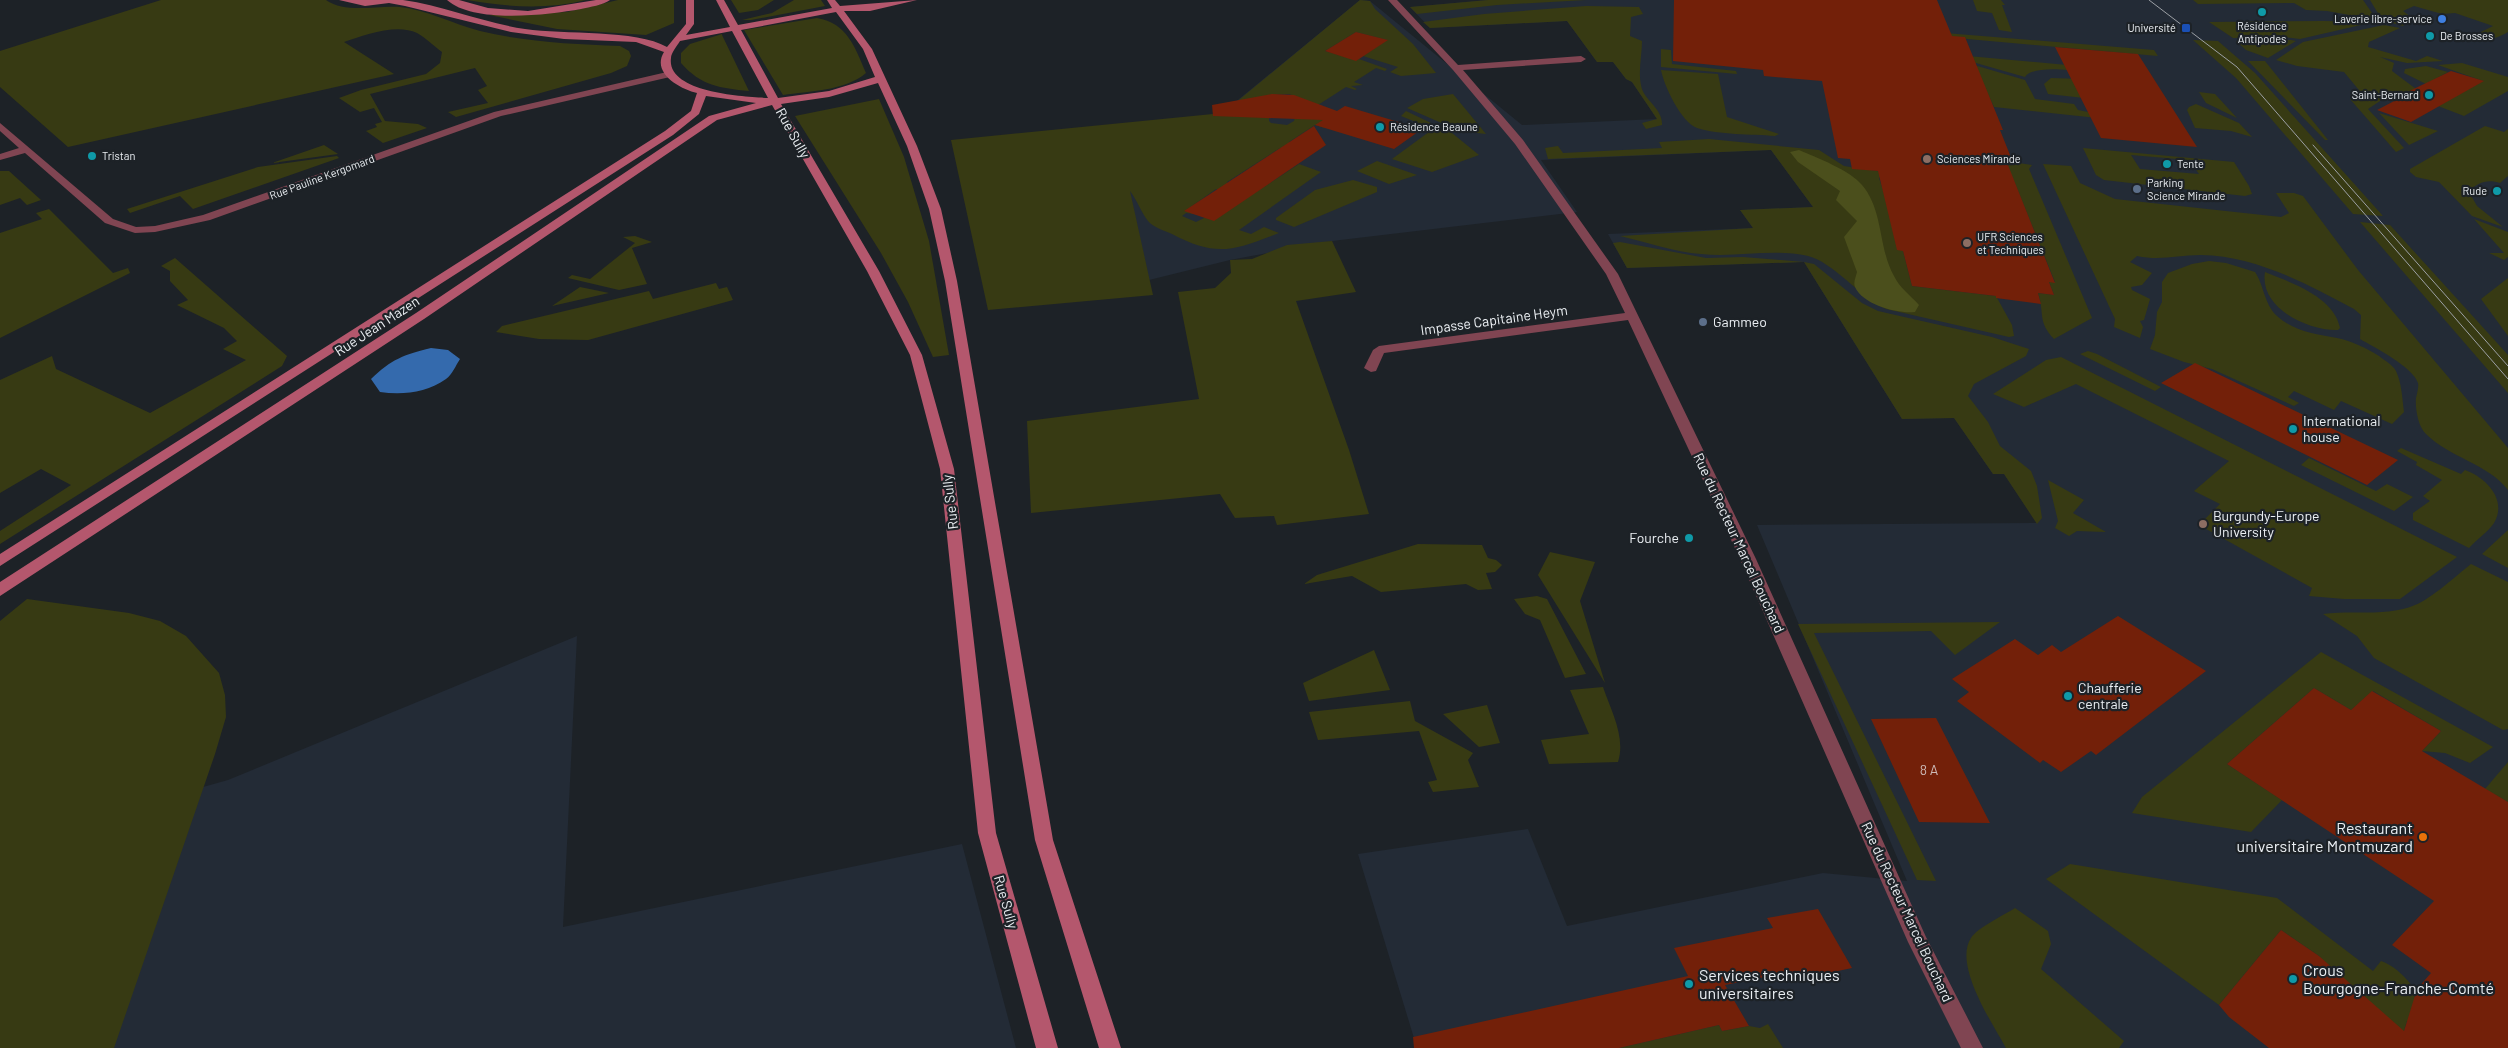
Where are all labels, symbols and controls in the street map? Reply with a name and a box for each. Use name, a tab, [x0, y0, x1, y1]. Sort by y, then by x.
marker: Résidence Antipodes	[2256, 6, 2268, 18]
place label: Laverie libre-service	[2334, 12, 2432, 25]
marker: Laverie libre-service	[2436, 13, 2448, 25]
place label: Résidence Antipodes	[2237, 19, 2287, 45]
place label: Université	[2127, 21, 2176, 34]
marker: Université	[2180, 22, 2192, 34]
place label: De Brosses	[2440, 29, 2493, 42]
marker: De Brosses	[2424, 30, 2436, 42]
place label: Saint-Bernard	[2352, 88, 2419, 101]
marker: Saint-Bernard	[2423, 89, 2435, 101]
street label: Rue Sully	[773, 105, 814, 161]
place label: Résidence Beaune	[1390, 120, 1478, 133]
marker: Résidence Beaune	[1374, 121, 1386, 133]
place label: Tristan	[102, 149, 135, 162]
marker: Tristan	[86, 150, 98, 162]
street label: Rue Pauline Kergomard	[268, 151, 376, 202]
place label: Sciences Mirande	[1937, 152, 2021, 165]
marker: Sciences Mirande	[1921, 153, 1933, 165]
place label: Tente	[2177, 157, 2204, 170]
marker: Tente	[2161, 158, 2173, 170]
place label: Parking Science Mirande	[2147, 176, 2226, 202]
marker: Parking Science Mirande	[2131, 183, 2143, 195]
place label: Rude	[2463, 184, 2487, 197]
marker: Rude	[2491, 185, 2503, 197]
place label: UFR Sciences et Techniques	[1977, 230, 2044, 256]
marker: UFR Sciences et Techniques	[1961, 237, 1973, 249]
street label: Rue Jean Mazen	[331, 292, 422, 359]
street label: Impasse Capitaine Heym	[1419, 301, 1569, 338]
place label: Gammeo	[1713, 313, 1767, 330]
marker: Gammeo	[1697, 316, 1709, 328]
place label: International house	[2303, 412, 2380, 445]
marker: International house	[2287, 423, 2299, 435]
street label: Rue du Recteur Marcel Bouchard	[1690, 450, 1789, 636]
street label: Rue Sully	[938, 473, 961, 530]
place label: Burgundy-Europe University	[2213, 507, 2320, 540]
marker: Burgundy-Europe University	[2197, 518, 2209, 530]
place label: Fourche	[1629, 529, 1679, 546]
marker: Fourche	[1683, 532, 1695, 544]
place label: Chaufferie centrale	[2078, 679, 2142, 712]
marker: Chaufferie centrale	[2062, 690, 2074, 702]
house number: 8 A	[1920, 761, 1939, 778]
place label: Restaurant universitaire Montmuzard	[2237, 818, 2413, 855]
street label: Rue du Recteur Marcel Bouchard	[1858, 819, 1957, 1005]
marker: Restaurant universitaire Montmuzard	[2417, 831, 2429, 843]
street label: Rue Sully	[991, 873, 1022, 931]
place label: Crous Bourgogne-Franche-Comté	[2303, 960, 2494, 997]
place label: Services techniques universitaires	[1699, 965, 1840, 1002]
marker: Crous Bourgogne-Franche-Comté	[2287, 973, 2299, 985]
marker: Services techniques universitaires	[1683, 978, 1695, 990]

